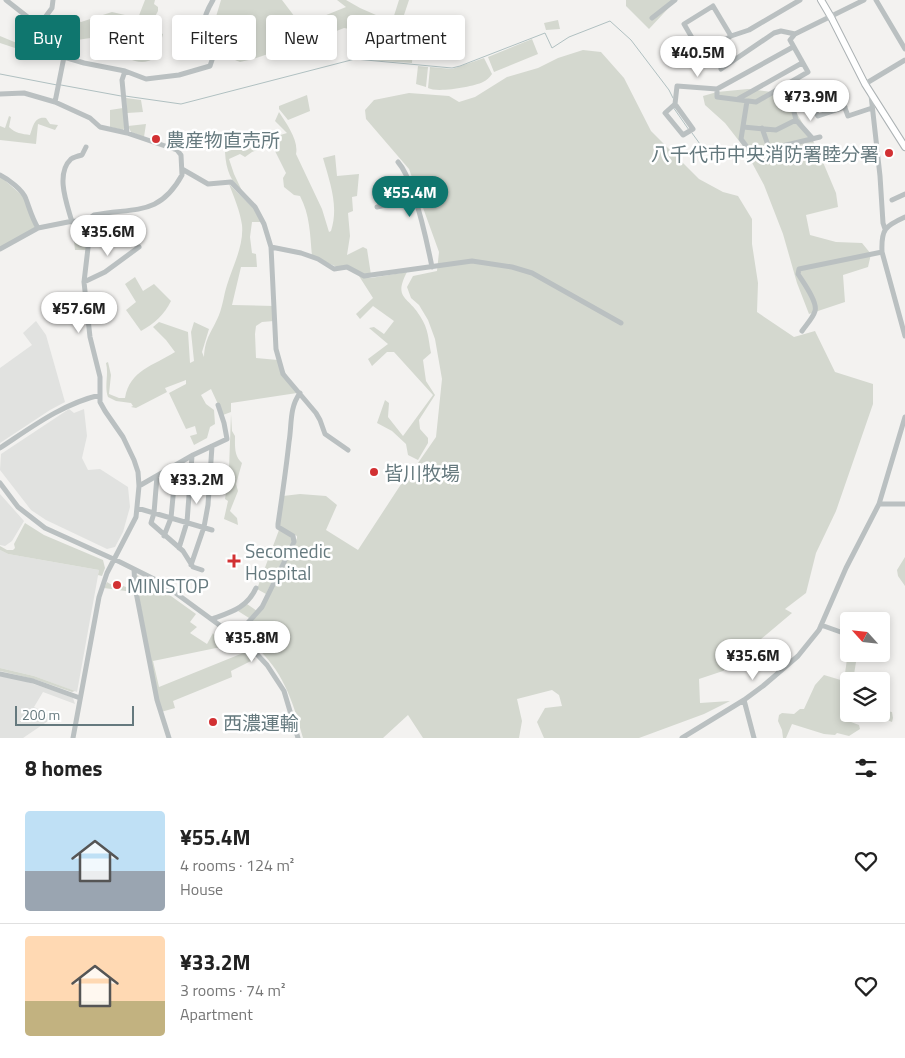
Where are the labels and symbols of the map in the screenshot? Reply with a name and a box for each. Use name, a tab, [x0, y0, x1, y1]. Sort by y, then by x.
pin: ¥40.5M	[657, 36, 739, 78]
pin: ¥73.9M	[770, 80, 852, 122]
place label: 農産物直売所	[166, 125, 280, 154]
marker: 農産物直売所	[150, 133, 162, 145]
place label: 八千代市中央消防署睦分署	[651, 139, 879, 168]
marker: 八千代市中央消防署睦分署	[883, 147, 895, 159]
pin: ¥55.4M	[369, 176, 451, 218]
pin: ¥35.6M	[67, 214, 149, 257]
pin: ¥57.6M	[38, 292, 120, 334]
place label: 皆川牧場	[384, 458, 460, 487]
pin: ¥33.2M	[156, 462, 238, 505]
marker: 皆川牧場	[368, 466, 380, 478]
place label: Secomedic Hospital	[245, 536, 331, 587]
marker: Secomedic Hospital	[227, 554, 241, 568]
place label: MINISTOP	[127, 571, 209, 600]
marker: MINISTOP	[111, 579, 123, 591]
north arrow	[840, 612, 890, 662]
pin: ¥35.8M	[211, 620, 293, 663]
pin: ¥35.6M	[712, 638, 794, 681]
scale bar	[15, 703, 134, 726]
place label: 西濃運輸	[223, 708, 299, 737]
marker: 西濃運輸	[207, 716, 219, 728]

